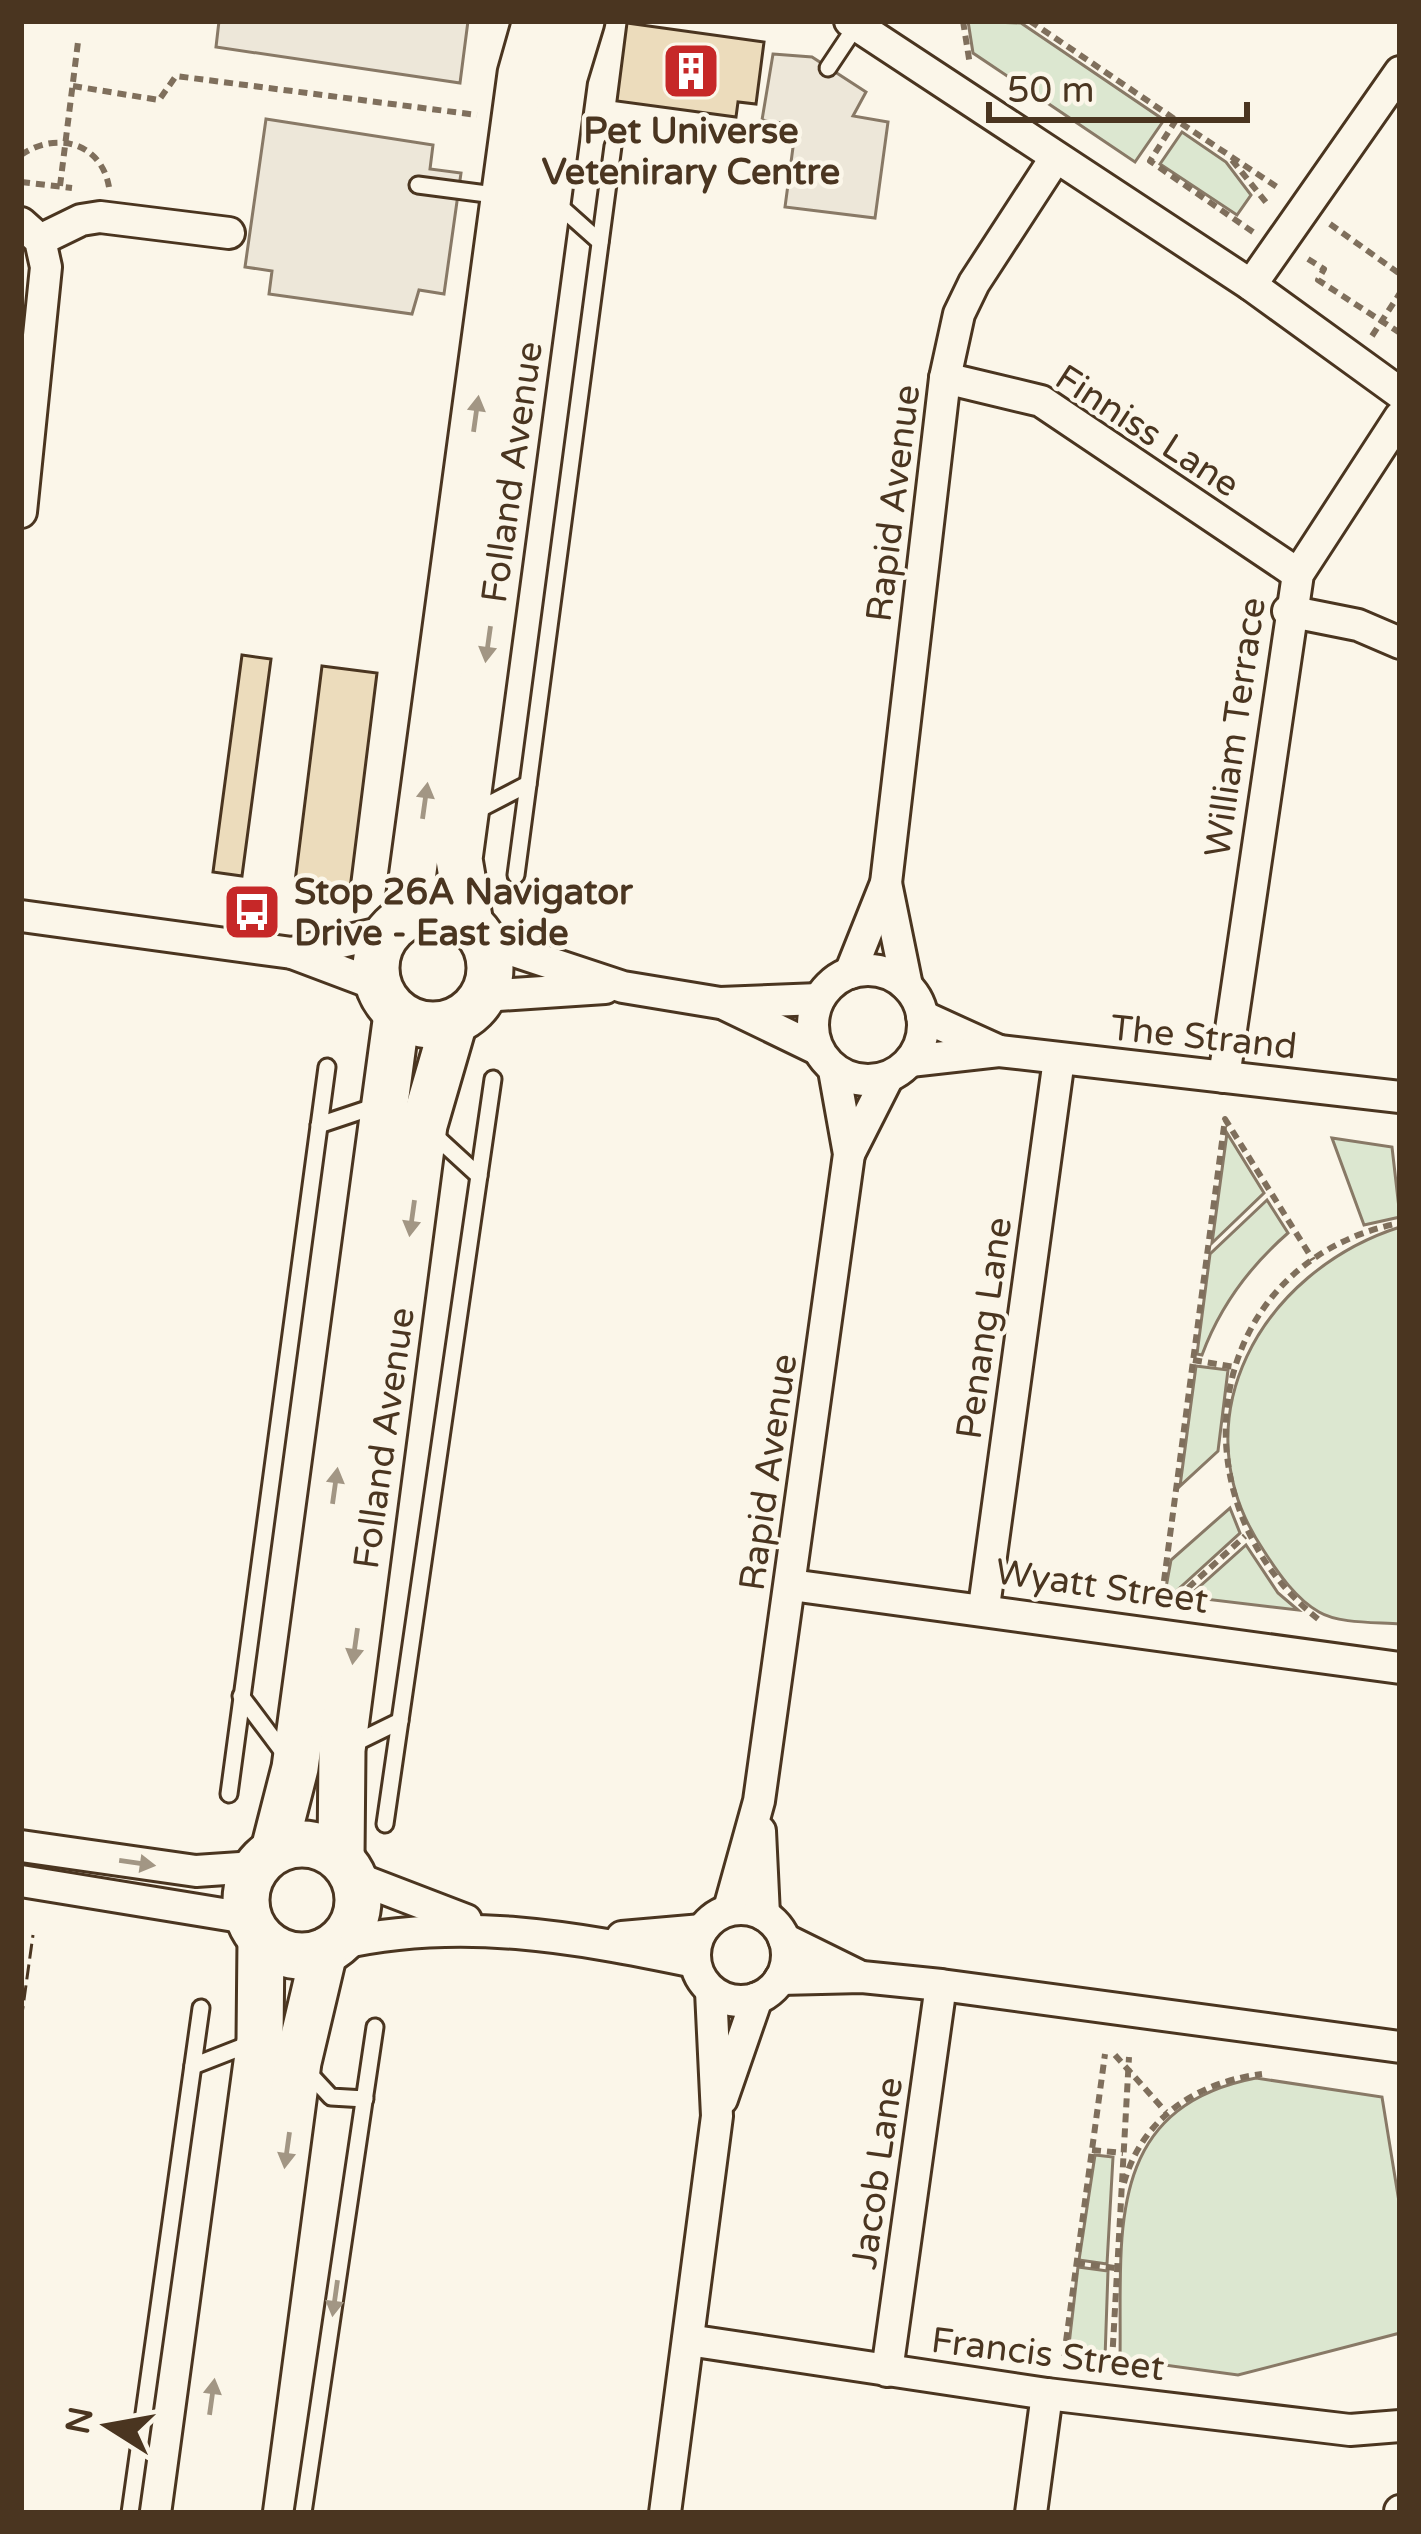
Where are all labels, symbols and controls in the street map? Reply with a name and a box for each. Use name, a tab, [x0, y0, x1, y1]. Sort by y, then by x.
building icon: Pet Universe Vetenirary Centre	[660, 40, 722, 102]
scale bar	[989, 48, 1247, 122]
text: 50 m	[1007, 69, 1095, 112]
place label: Pet Universe Vetenirary Centre	[542, 110, 840, 194]
street label: Folland Avenue	[473, 339, 552, 606]
street label: Finniss Lane	[1047, 356, 1247, 507]
street label: Rapid Avenue	[858, 382, 929, 624]
one-way arrow	[467, 395, 486, 432]
street label: William Terrace	[1196, 595, 1275, 860]
one-way arrow	[478, 626, 497, 663]
one-way arrow	[416, 781, 435, 819]
place label: Stop 26A Navigator Drive - East side	[294, 871, 634, 955]
bus stop icon: Stop 26A Navigator Drive - East side	[221, 881, 283, 943]
street label: The Strand	[1109, 1006, 1299, 1069]
one-way arrow	[402, 1200, 421, 1237]
street label: Penang Lane	[948, 1215, 1021, 1442]
street label: Folland Avenue	[345, 1305, 424, 1572]
street label: Rapid Avenue	[731, 1351, 806, 1593]
one-way arrow	[325, 1467, 344, 1504]
street label: Wyatt Street	[992, 1550, 1211, 1623]
one-way arrow	[346, 1628, 365, 1665]
one-way arrow	[119, 1854, 156, 1873]
street label: Jacob Lane	[843, 2075, 912, 2272]
one-way arrow	[277, 2131, 296, 2169]
one-way arrow	[325, 2280, 344, 2318]
street label: Francis Street	[929, 2319, 1167, 2390]
north arrow	[48, 2366, 168, 2486]
one-way arrow	[203, 2378, 222, 2415]
text: N	[58, 2404, 102, 2437]

